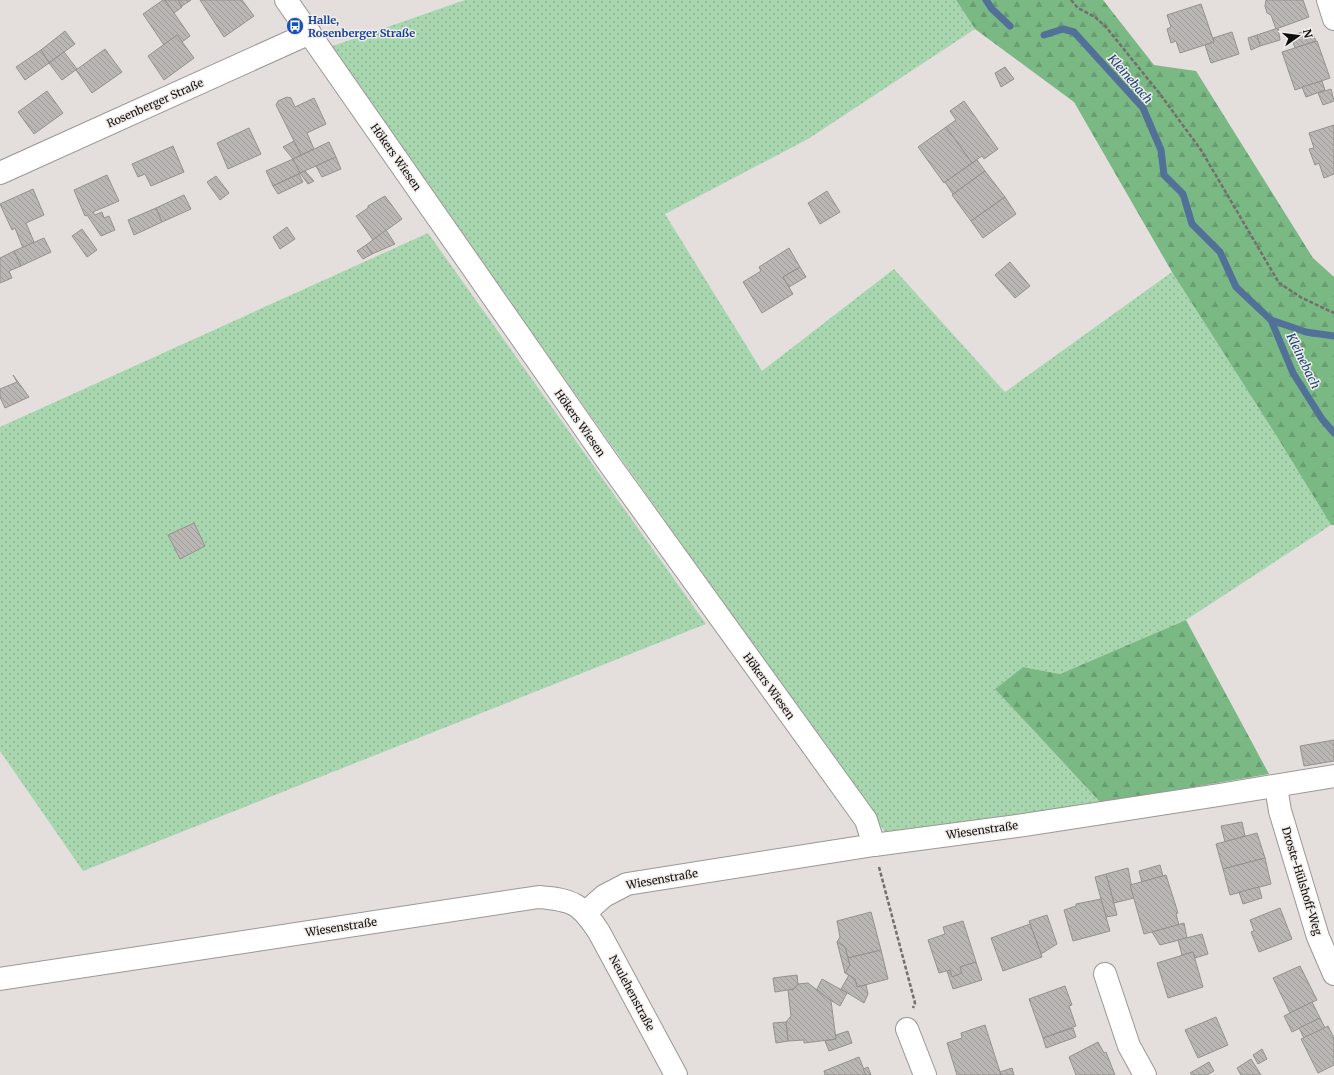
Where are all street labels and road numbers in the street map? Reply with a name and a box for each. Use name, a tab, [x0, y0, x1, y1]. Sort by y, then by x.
street label: Rosenberger Straße	[105, 75, 206, 131]
street label: Hökers Wiesen	[368, 121, 425, 194]
street label: Hökers Wiesen	[552, 387, 609, 460]
street label: Hökers Wiesen	[740, 650, 798, 723]
street label: Wiesenstraße	[944, 818, 1019, 842]
street label: Droste-Hülshoff-Weg	[1279, 825, 1325, 937]
street label: Wiesenstraße	[624, 866, 699, 892]
street label: Wiesenstraße	[303, 914, 378, 940]
street label: Neulehenstraße	[606, 953, 658, 1034]

